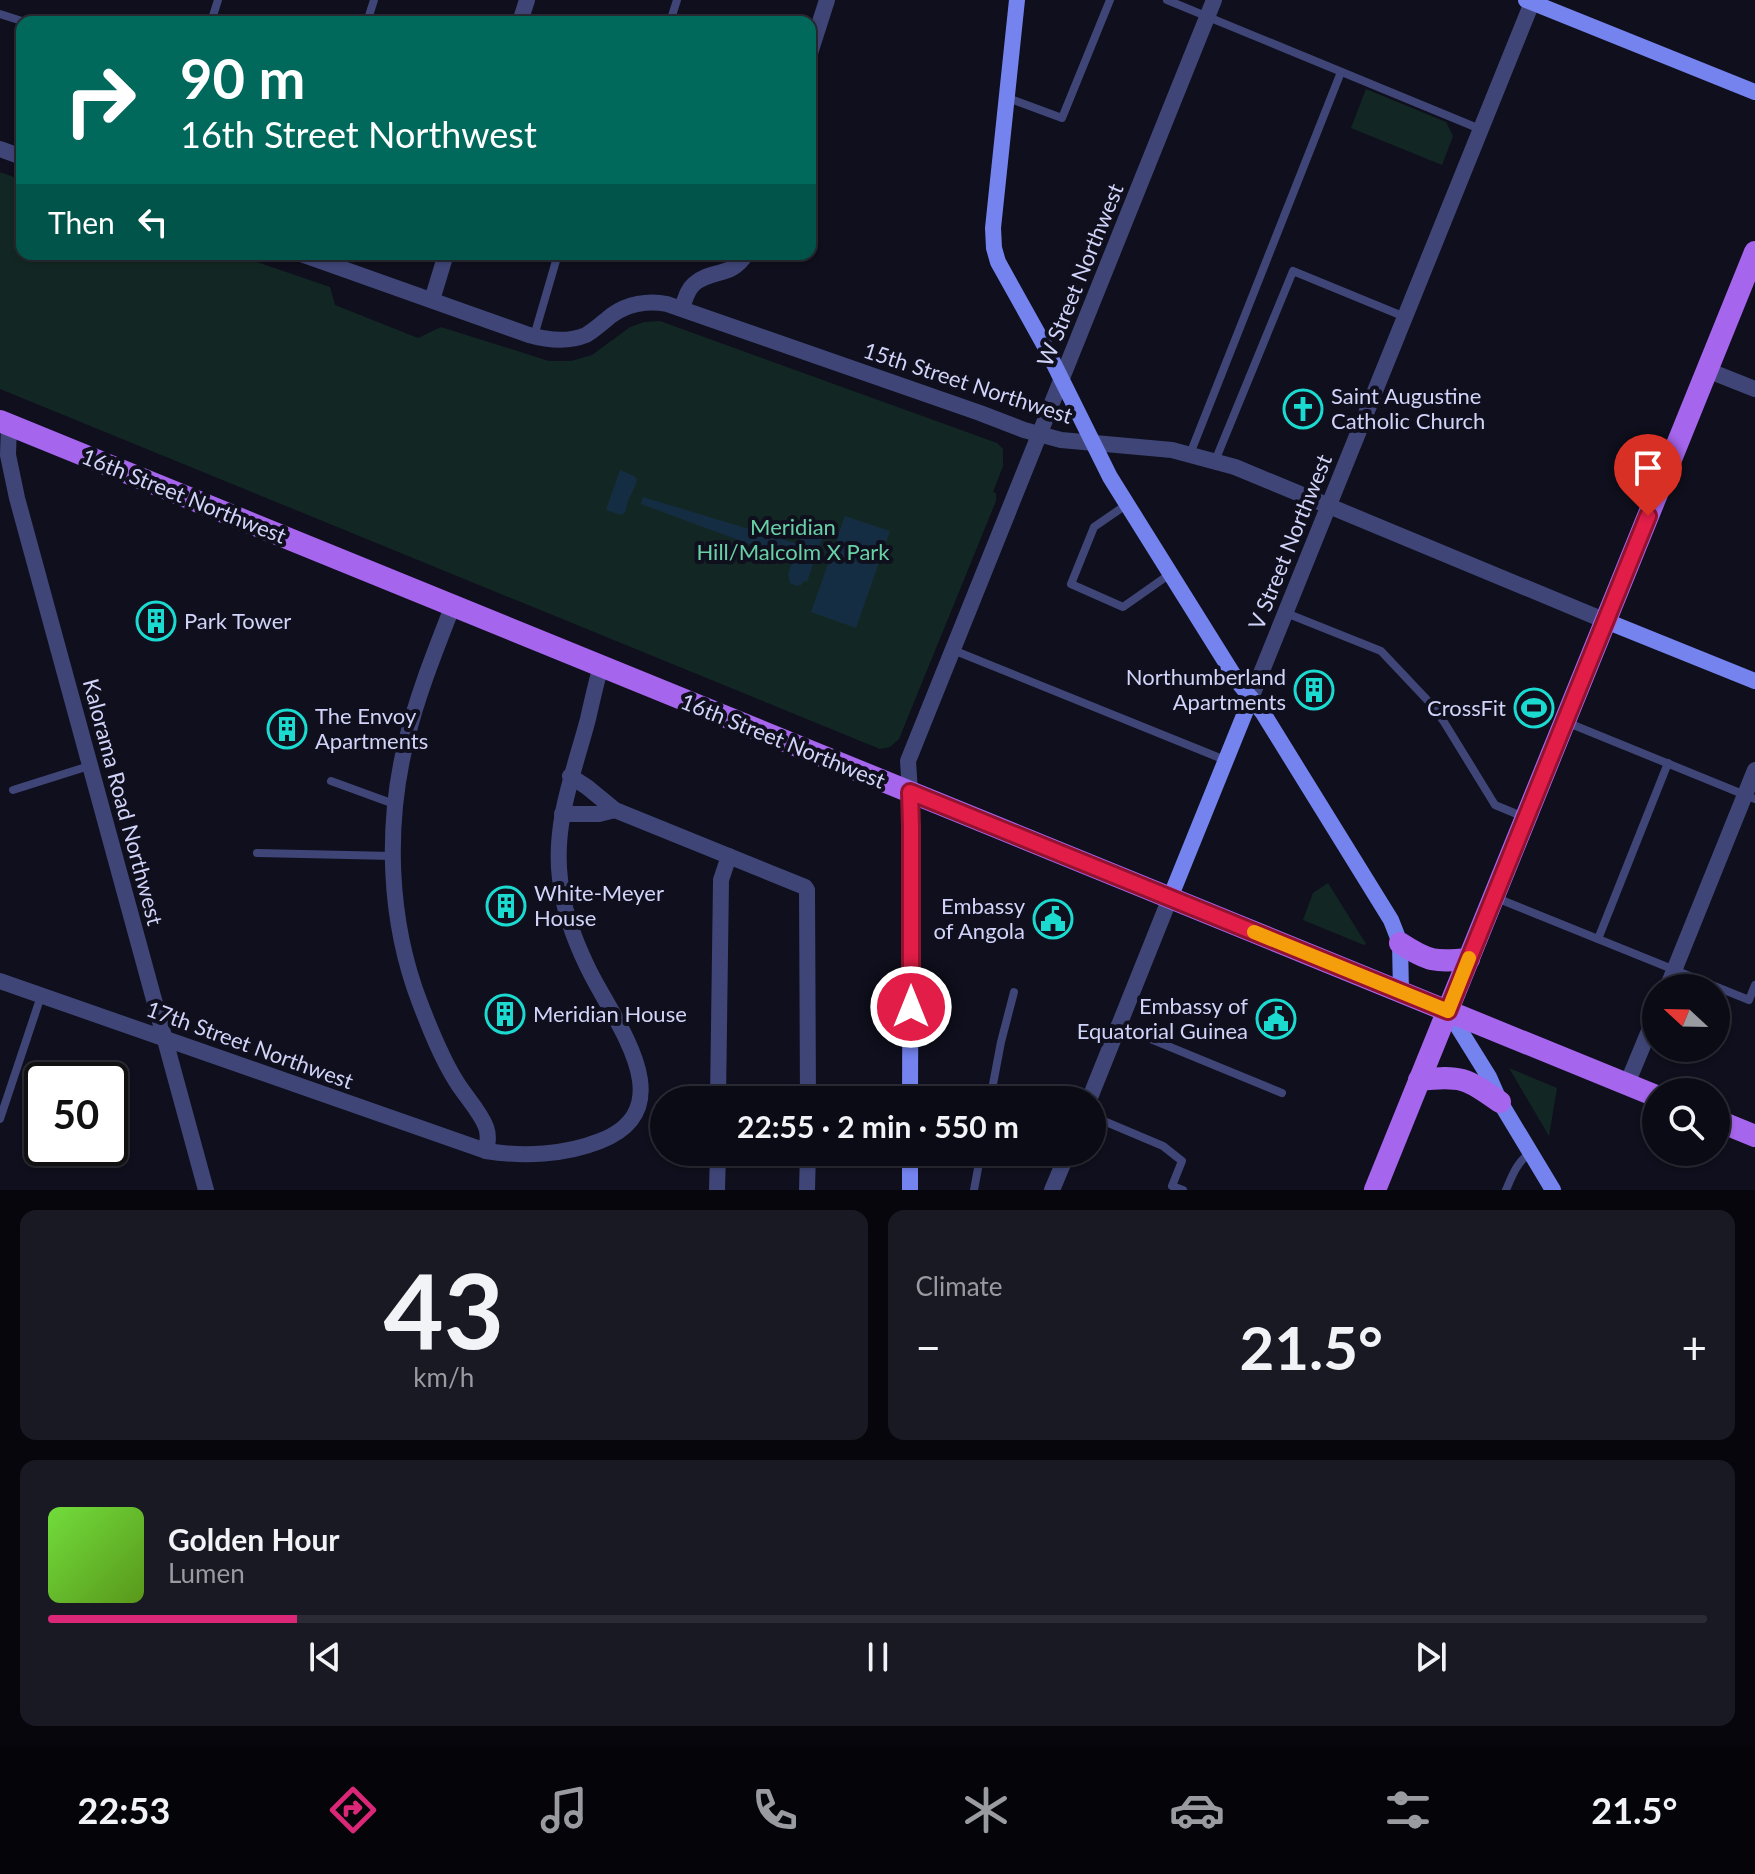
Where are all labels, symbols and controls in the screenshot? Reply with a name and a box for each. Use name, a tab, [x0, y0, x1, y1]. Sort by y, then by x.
text: 90 m	[180, 44, 305, 111]
icon: right	[48, 48, 152, 152]
text: 16th Street Northwest	[180, 112, 537, 156]
street label: W Street Northwest	[1031, 179, 1129, 370]
icon: left	[131, 200, 175, 244]
text: Then	[48, 204, 115, 240]
street label: 15th Street Northwest	[860, 336, 1076, 429]
place label: Saint Augustine Catholic Church	[1331, 382, 1485, 434]
church icon: Saint Augustine Catholic Church	[1282, 388, 1324, 430]
pin	[1614, 434, 1682, 516]
street label: 16th Street Northwest	[78, 442, 290, 549]
icon: arrive	[1626, 446, 1670, 490]
street label: V Street Northwest	[1242, 450, 1337, 633]
park label: Meridian Hill/Malcolm X Park	[696, 513, 890, 565]
building icon: Park Tower	[135, 600, 177, 642]
place label: Park Tower	[184, 607, 291, 634]
place label: Northumberland Apartments	[1126, 663, 1286, 715]
building icon: Northumberland Apartments	[1293, 669, 1335, 711]
street label: Kalorama Road Northwest	[78, 676, 169, 928]
street label: 16th Street Northwest	[677, 687, 889, 794]
sports icon: CrossFit	[1513, 687, 1555, 729]
place label: CrossFit	[1427, 694, 1506, 721]
place label: The Envoy Apartments	[315, 702, 428, 754]
building icon: The Envoy Apartments	[266, 708, 308, 750]
place label: White-Meyer House	[534, 879, 664, 931]
building icon: White-Meyer House	[485, 885, 527, 927]
place label: Embassy of Angola	[934, 892, 1026, 944]
public building icon: Embassy of Angola	[1032, 898, 1074, 940]
position arrow	[869, 965, 953, 1049]
north arrow	[1642, 974, 1730, 1062]
map controls	[1642, 974, 1730, 1166]
place label: Embassy of Equatorial Guinea	[1077, 992, 1248, 1044]
building icon: Meridian House	[484, 993, 526, 1035]
street label: 17th Street Northwest	[143, 995, 357, 1095]
public building icon: Embassy of Equatorial Guinea	[1255, 998, 1297, 1040]
place label: Meridian House	[533, 1000, 687, 1027]
speed limit sign: 50	[24, 1062, 128, 1166]
button: search	[1642, 1078, 1730, 1166]
text: 22:55 · 2 min · 550 m	[737, 1108, 1019, 1144]
text: 43	[383, 1246, 504, 1371]
text: Climate	[916, 1270, 1002, 1302]
text: 21.5°	[1239, 1311, 1383, 1383]
text: −	[916, 1321, 941, 1373]
text: +	[1681, 1321, 1707, 1373]
text: km/h	[413, 1361, 474, 1393]
text: Golden Hour	[168, 1521, 340, 1557]
text: Lumen	[168, 1557, 245, 1589]
icon: previous	[303, 1635, 347, 1679]
icon: pause	[856, 1635, 900, 1679]
icon: next	[1409, 1635, 1453, 1679]
icon: directions	[325, 1782, 381, 1838]
icon: music	[536, 1782, 592, 1838]
icon: phone	[747, 1782, 803, 1838]
icon: climate	[958, 1782, 1014, 1838]
icon: car	[1169, 1782, 1225, 1838]
icon: filters	[1380, 1782, 1436, 1838]
text: 22:53	[78, 1788, 170, 1832]
text: 21.5°	[1591, 1788, 1677, 1832]

